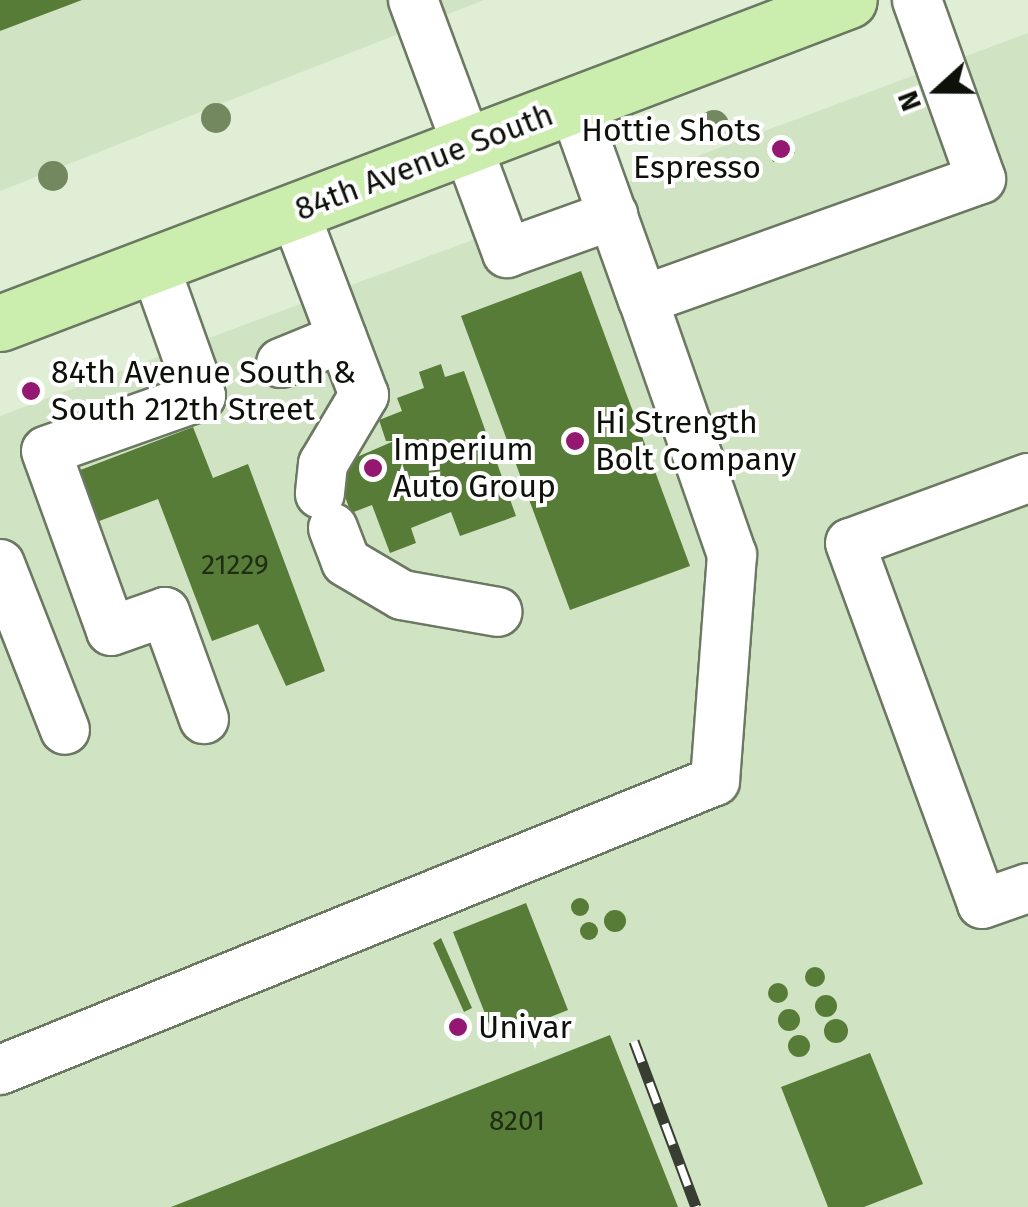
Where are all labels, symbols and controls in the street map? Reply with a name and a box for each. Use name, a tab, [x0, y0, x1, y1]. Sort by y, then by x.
north arrow	[888, 40, 988, 140]
text: N	[891, 86, 928, 116]
street label: 84th Avenue South	[290, 95, 558, 229]
place label: Hottie Shots Espresso	[581, 112, 761, 187]
marker: Hottie Shots Espresso	[770, 138, 792, 160]
place label: 84th Avenue South & South 212th Street	[51, 354, 356, 429]
marker: 84th Avenue South & South 212th Street	[20, 380, 42, 402]
place label: Hi Strength Bolt Company	[595, 404, 796, 479]
marker: Hi Strength Bolt Company	[564, 430, 586, 452]
place label: Imperium Auto Group	[393, 431, 556, 506]
marker: Imperium Auto Group	[362, 457, 384, 479]
house number: 21229	[201, 548, 269, 582]
place label: Univar	[478, 1008, 572, 1046]
marker: Univar	[447, 1016, 469, 1038]
house number: 8201	[489, 1104, 545, 1138]

